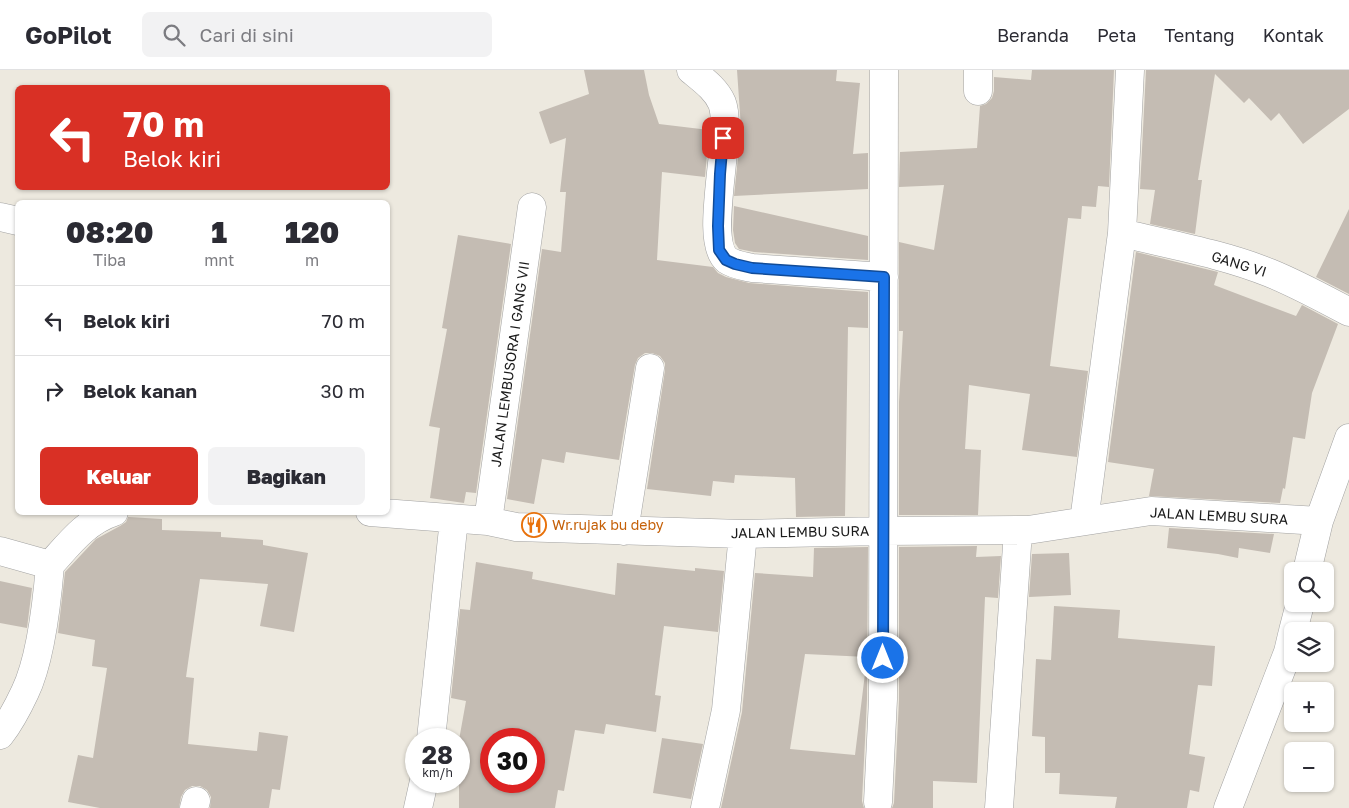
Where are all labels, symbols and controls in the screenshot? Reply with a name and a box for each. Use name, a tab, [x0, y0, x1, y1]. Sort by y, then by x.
search box	[142, 12, 492, 57]
text: GoPilot	[25, 20, 112, 49]
icon: search	[160, 21, 188, 49]
text: Cari di sini	[200, 23, 294, 46]
text: Beranda	[997, 24, 1069, 46]
text: Peta	[1097, 24, 1136, 46]
text: Tentang	[1164, 24, 1235, 46]
text: Kontak	[1263, 24, 1324, 46]
text: 70 m	[123, 103, 204, 145]
icon: left	[40, 105, 105, 170]
pin	[702, 117, 744, 159]
icon: arrive	[709, 124, 737, 152]
text: Belok kiri	[123, 145, 221, 172]
text: 08:20	[66, 214, 153, 250]
text: 1	[211, 214, 227, 250]
text: 120	[285, 214, 339, 250]
street label: GANG VI	[1210, 247, 1269, 280]
text: Tiba	[93, 250, 126, 270]
text: mnt	[204, 250, 234, 270]
text: m	[305, 250, 319, 270]
street label: JALAN LEMBUSORA I GANG VII	[487, 260, 532, 468]
icon: left	[40, 307, 68, 335]
text: Belok kiri	[83, 309, 170, 332]
text: 70 m	[322, 309, 365, 332]
icon: right	[40, 377, 68, 405]
text: Belok kanan	[83, 379, 197, 402]
text: 30 m	[321, 379, 365, 402]
button: Keluar	[40, 447, 198, 505]
button: Bagikan	[208, 447, 365, 505]
street label: JALAN LEMBU SURA	[1149, 503, 1289, 528]
restaurant icon: Wr.rujak bu deby	[521, 512, 547, 538]
place label: Wr.rujak bu deby	[552, 516, 664, 533]
street label: JALAN LEMBU SURA	[731, 522, 870, 541]
map controls	[1284, 562, 1334, 792]
button: search	[1284, 562, 1334, 612]
button: layers	[1284, 622, 1334, 672]
position arrow	[856, 631, 908, 683]
button: +	[1284, 682, 1334, 732]
speed limit sign: 30	[480, 728, 545, 793]
text: 28	[422, 739, 453, 770]
button: −	[1284, 742, 1334, 792]
text: km/h	[422, 765, 453, 780]

